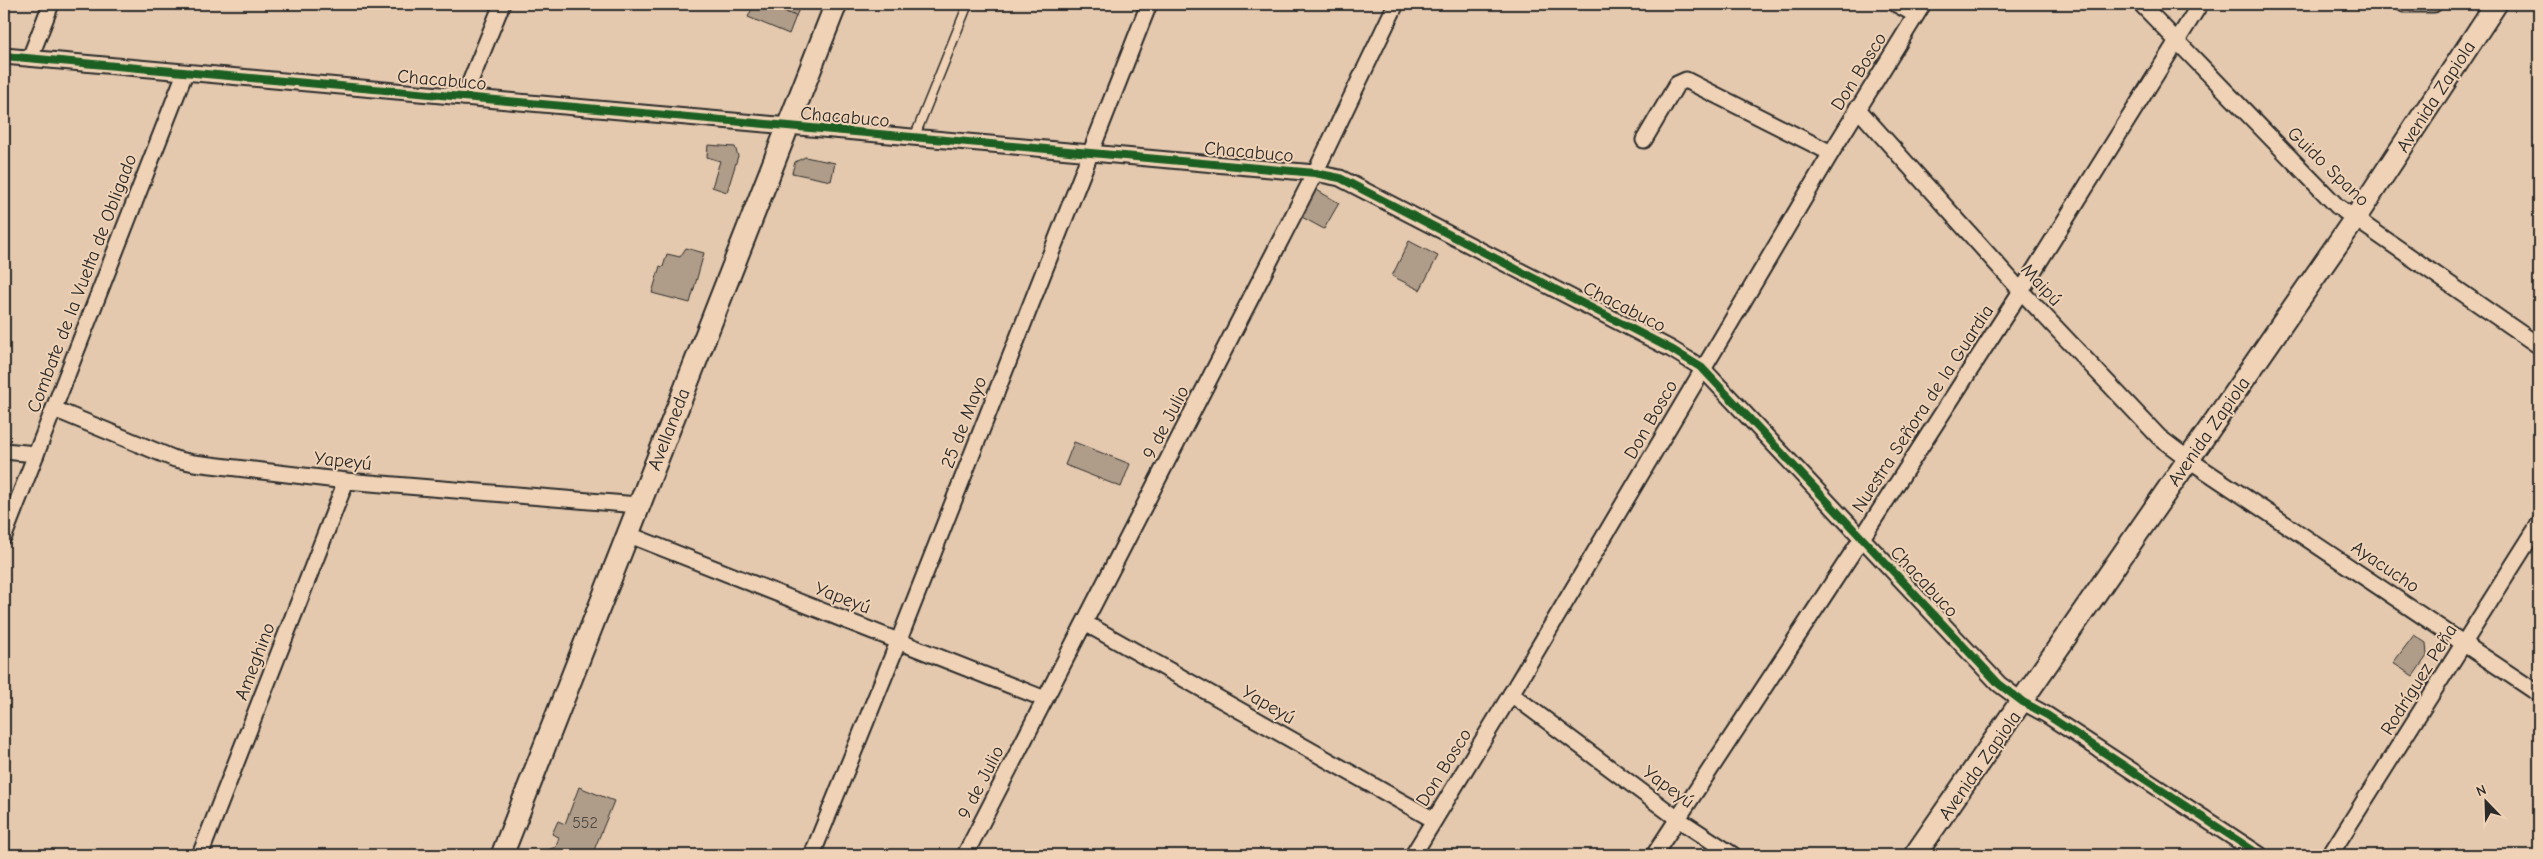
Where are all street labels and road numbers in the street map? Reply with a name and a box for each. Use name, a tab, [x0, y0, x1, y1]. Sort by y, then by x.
street label: Don Bosco	[1826, 29, 1891, 115]
street label: Avenida Zapiola	[2392, 37, 2480, 156]
street label: Chacabuco	[396, 65, 488, 95]
street label: Chacabuco	[799, 102, 891, 132]
street label: Guido Spano	[2283, 122, 2374, 211]
street label: Chacabuco	[1203, 137, 1295, 167]
street label: Combate de la Vuelta de Obligado	[22, 151, 142, 416]
street label: Maipú	[2016, 259, 2066, 310]
street label: Chacabuco	[1580, 277, 1670, 337]
street label: Nuestra Señora de la Guardia	[1847, 301, 1998, 516]
street label: 25 de Mayo	[936, 373, 991, 471]
street label: Avenida Zapiola	[2163, 373, 2255, 490]
street label: Don Bosco	[1619, 376, 1682, 463]
street label: 9 de Julio	[1138, 382, 1194, 463]
street label: Avellaneda	[643, 385, 695, 474]
street label: Yapeyú	[313, 447, 373, 475]
street label: Ayacucho	[2347, 536, 2424, 598]
street label: Chacabuco	[1886, 541, 1963, 622]
street label: Yapeyú	[812, 577, 874, 619]
street label: Ameghino	[230, 619, 280, 703]
street label: Rodríguez Peña	[2376, 620, 2462, 739]
street label: Yapeyú	[1238, 681, 1299, 729]
street label: Avenida Zapiola	[1934, 707, 2026, 824]
street label: Don Bosco	[1411, 725, 1476, 811]
street label: 9 de Julio	[953, 742, 1009, 823]
street label: Yapeyú	[1639, 761, 1698, 813]

